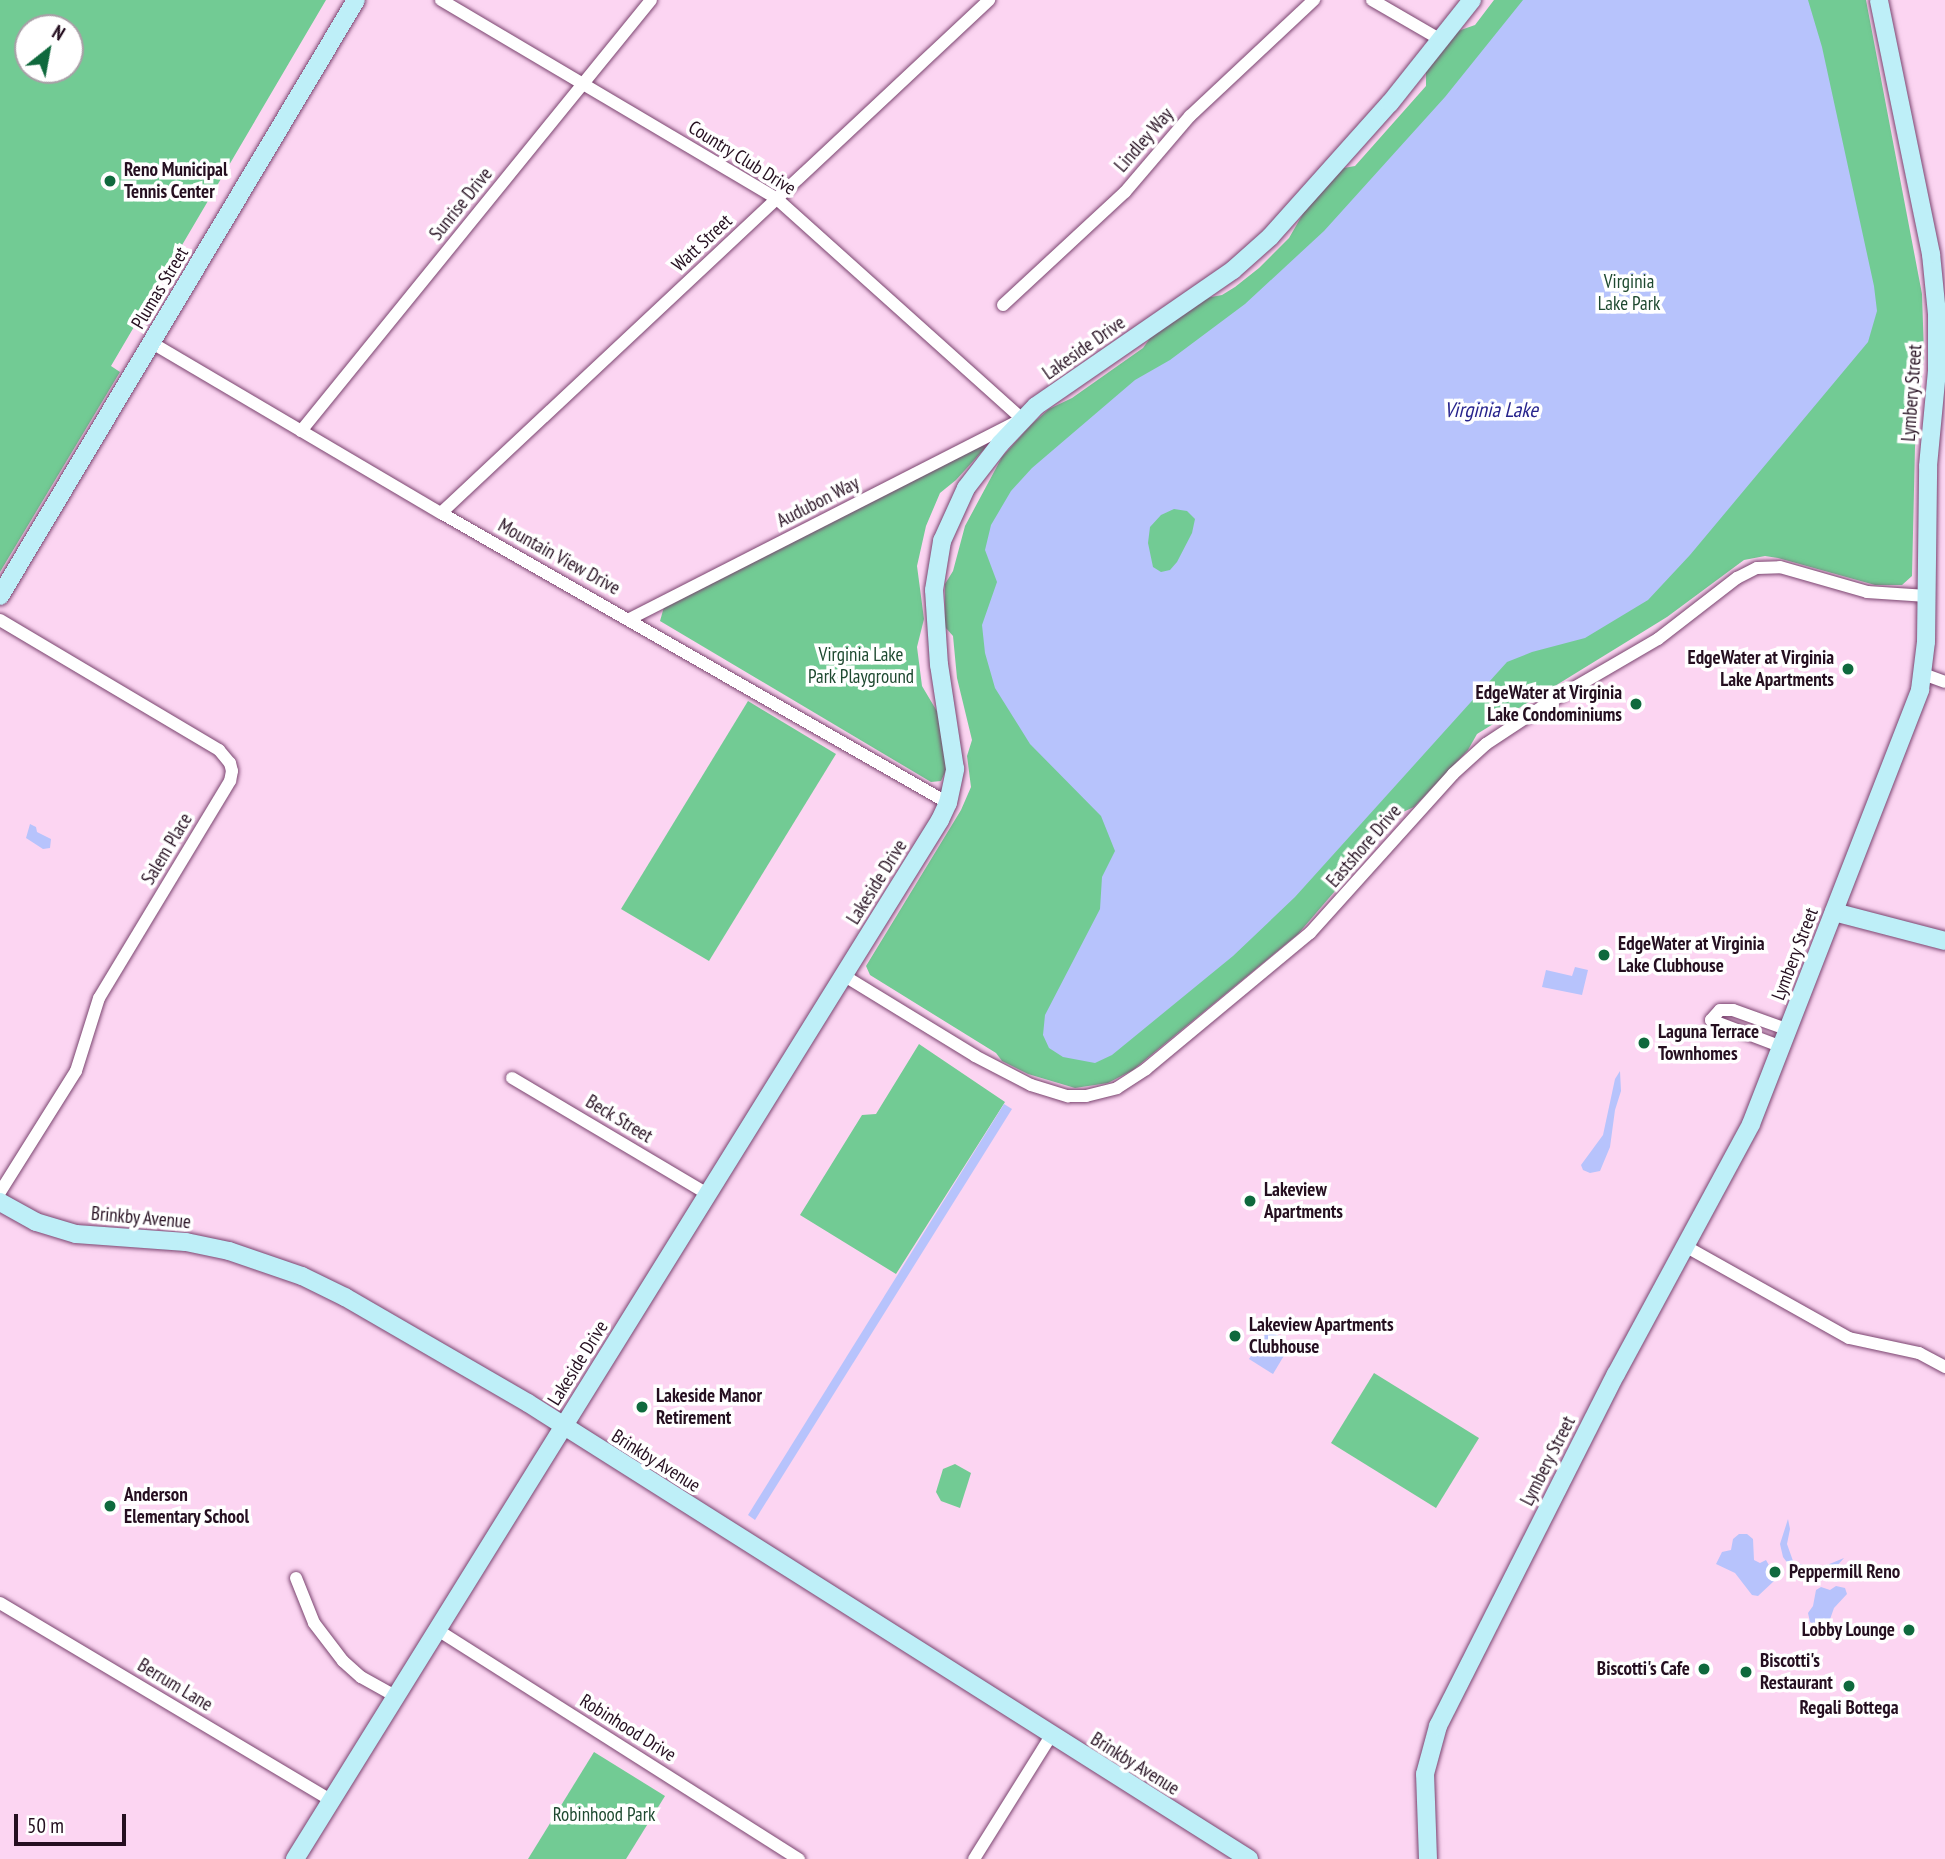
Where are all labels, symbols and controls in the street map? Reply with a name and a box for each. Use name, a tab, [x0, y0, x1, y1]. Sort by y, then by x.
north arrow	[14, 14, 84, 84]
text: N	[48, 20, 69, 46]
street label: Lindley Way	[1110, 103, 1178, 177]
street label: Country Club Drive	[684, 116, 800, 200]
place label: Reno Municipal Tennis Center	[124, 159, 228, 203]
street label: Sunrise Drive	[425, 163, 497, 245]
marker: Reno Municipal Tennis Center	[102, 173, 118, 189]
street label: Watt Street	[667, 210, 737, 276]
street label: Plumas Street	[127, 243, 193, 333]
park label: Virginia Lake Park	[1598, 271, 1660, 315]
street label: Lakeside Drive	[1038, 311, 1130, 385]
street label: Lymbery Street	[1897, 343, 1927, 443]
water label: Virginia Lake	[1444, 397, 1538, 423]
street label: Audubon Way	[773, 472, 863, 532]
street label: Mountain View Drive	[494, 514, 624, 600]
park label: Virginia Lake Park Playground	[808, 644, 914, 688]
place label: EdgeWater at Virginia Lake Apartments	[1687, 647, 1834, 691]
marker: EdgeWater at Virginia Lake Apartments	[1840, 661, 1856, 677]
place label: EdgeWater at Virginia Lake Condominiums	[1475, 682, 1622, 726]
marker: EdgeWater at Virginia Lake Condominiums	[1628, 696, 1644, 712]
street label: Eastshore Drive	[1322, 800, 1406, 892]
street label: Salem Place	[137, 809, 197, 889]
street label: Lakeside Drive	[842, 835, 912, 929]
street label: Lymbery Street	[1767, 904, 1823, 1004]
place label: EdgeWater at Virginia Lake Clubhouse	[1618, 933, 1765, 977]
marker: EdgeWater at Virginia Lake Clubhouse	[1596, 947, 1612, 963]
place label: Laguna Terrace Townhomes	[1658, 1021, 1760, 1065]
marker: Laguna Terrace Townhomes	[1636, 1035, 1652, 1051]
street label: Beck Street	[581, 1090, 657, 1148]
place label: Lakeview Apartments	[1264, 1179, 1343, 1223]
marker: Lakeview Apartments	[1242, 1193, 1258, 1209]
street label: Brinkby Avenue	[90, 1202, 192, 1234]
place label: Lakeview Apartments Clubhouse	[1249, 1314, 1395, 1358]
street label: Lakeside Drive	[543, 1316, 613, 1410]
marker: Lakeview Apartments Clubhouse	[1227, 1328, 1243, 1344]
place label: Lakeside Manor Retirement	[656, 1385, 762, 1429]
marker: Lakeside Manor Retirement	[634, 1399, 650, 1415]
street label: Lymbery Street	[1516, 1412, 1580, 1510]
street label: Brinkby Avenue	[607, 1424, 705, 1498]
place label: Anderson Elementary School	[124, 1484, 250, 1528]
marker: Anderson Elementary School	[102, 1498, 118, 1514]
place label: Peppermill Reno	[1789, 1561, 1900, 1583]
marker: Peppermill Reno	[1767, 1564, 1783, 1580]
place label: Lobby Lounge	[1801, 1619, 1895, 1641]
marker: Lobby Lounge	[1901, 1622, 1917, 1638]
place label: Biscotti's Restaurant	[1760, 1650, 1833, 1694]
street label: Berrum Lane	[133, 1654, 217, 1716]
place label: Biscotti's Cafe	[1597, 1658, 1690, 1680]
marker: Biscotti's Cafe	[1696, 1661, 1712, 1677]
marker: Biscotti's Restaurant	[1738, 1664, 1754, 1680]
marker: Regali Bottega	[1841, 1678, 1857, 1694]
street label: Robinhood Drive	[576, 1689, 680, 1767]
place label: Regali Bottega	[1799, 1697, 1899, 1719]
street label: Brinkby Avenue	[1086, 1727, 1184, 1801]
scale bar	[18, 1800, 130, 1844]
park label: Robinhood Park	[553, 1804, 655, 1826]
text: 50 m	[27, 1812, 64, 1839]

